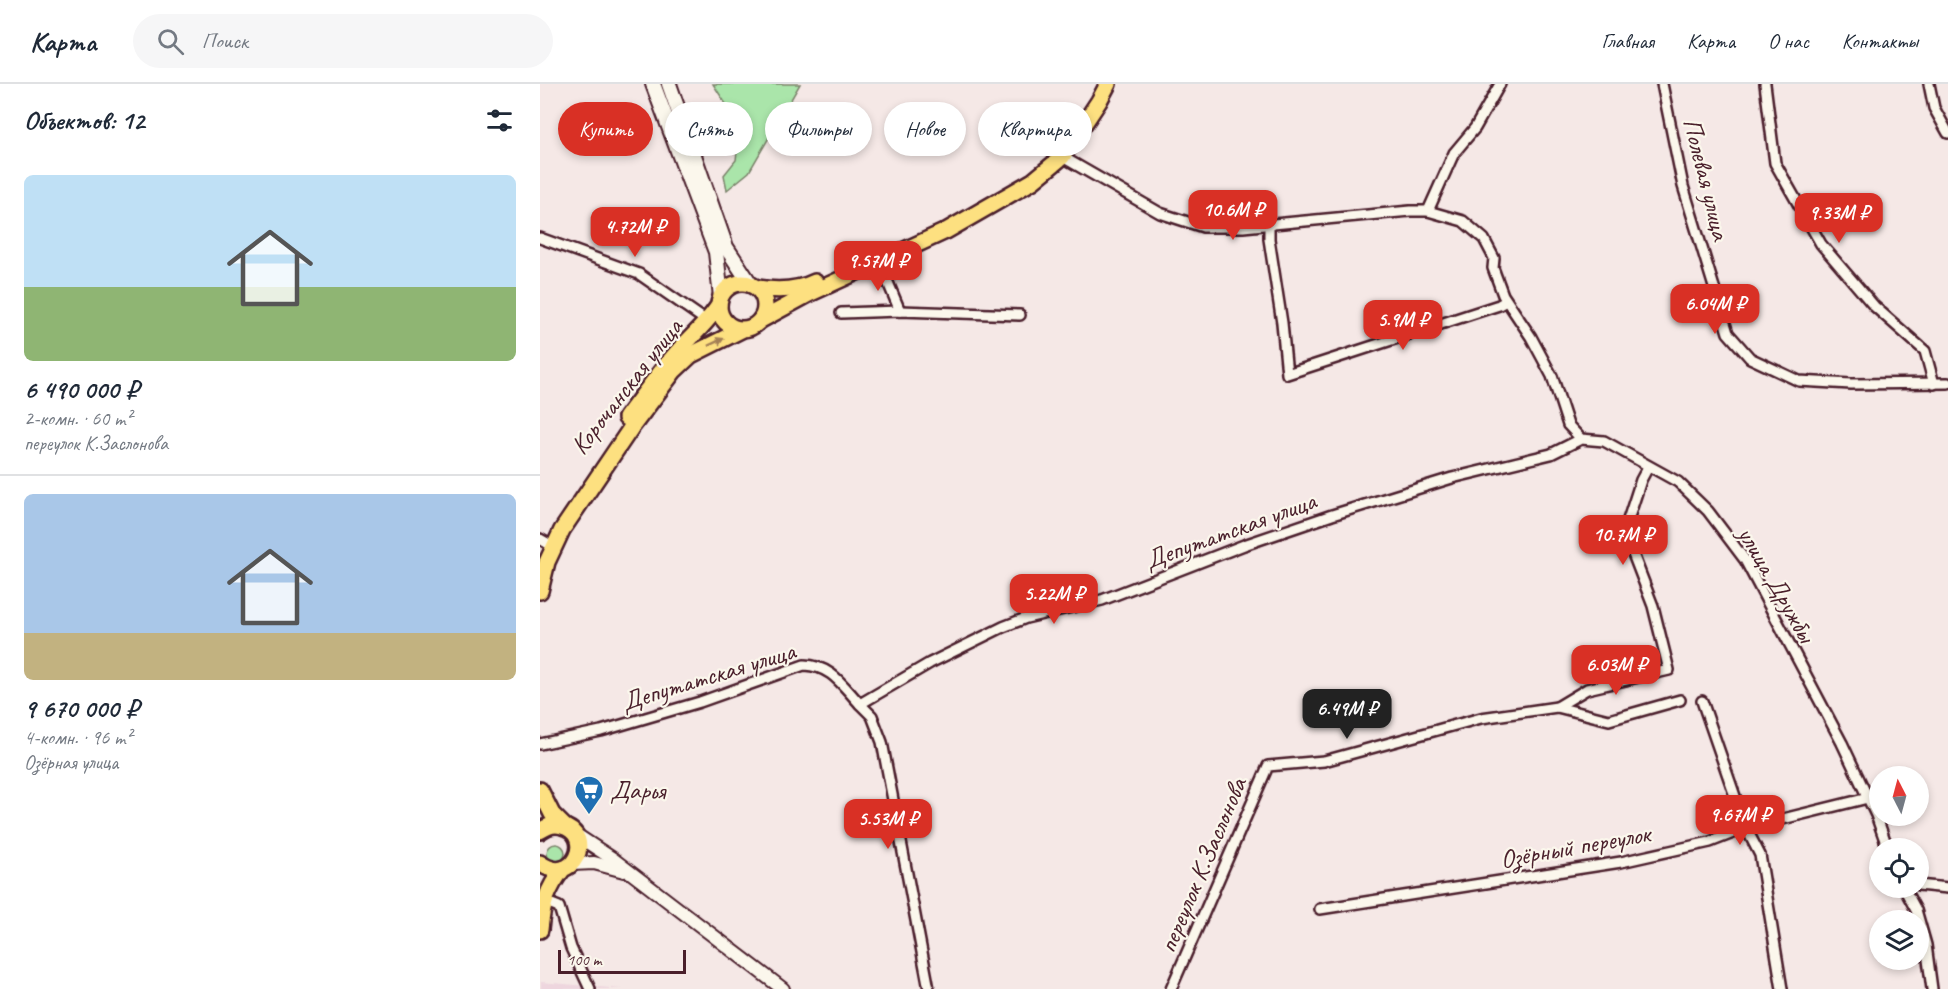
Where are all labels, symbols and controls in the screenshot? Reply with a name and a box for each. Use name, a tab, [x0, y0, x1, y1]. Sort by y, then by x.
search box	[133, 14, 553, 68]
text: Карта	[30, 24, 97, 59]
icon: search	[154, 25, 187, 58]
text: Поиск	[202, 27, 248, 55]
text: Главная	[1601, 28, 1654, 54]
text: Карта	[1687, 28, 1735, 54]
text: О нас	[1768, 28, 1809, 54]
text: Контакты	[1842, 28, 1918, 54]
chip: Купить	[558, 102, 653, 156]
chip: Снять	[665, 102, 753, 156]
chip: Фильтры	[765, 102, 872, 156]
chip: Новое	[884, 102, 966, 156]
chip: Квартира	[978, 102, 1092, 156]
text: Объектов: 12	[24, 104, 144, 137]
icon: filters	[483, 104, 516, 137]
street label: Полевая улица	[1675, 115, 1738, 245]
pin: 10.6M ₽	[1178, 190, 1288, 241]
pin: 9.33M ₽	[1784, 193, 1894, 244]
text: 10.6M ₽	[1202, 197, 1264, 222]
text: 9.33M ₽	[1809, 200, 1869, 225]
pin: 4.72M ₽	[580, 207, 690, 258]
icon: home	[216, 214, 324, 322]
text: 4.72M ₽	[605, 214, 665, 239]
pin: 9.57M ₽	[823, 241, 933, 292]
text: 9.57M ₽	[848, 248, 908, 273]
pin: 6.04M ₽	[1660, 284, 1770, 335]
text: 6.04M ₽	[1684, 291, 1746, 316]
pin: 5.9M ₽	[1354, 300, 1452, 351]
text: 5.9M ₽	[1377, 307, 1429, 332]
street label: Корочанская улица	[563, 311, 691, 461]
one-way arrow	[708, 338, 725, 347]
text: 6 490 000 ₽	[24, 373, 138, 406]
text: 2-комн. · 60 m²	[24, 406, 132, 431]
text: переулок К.Заслонова	[24, 431, 168, 456]
street label: Депутатская улица	[1140, 484, 1322, 577]
pin: 10.7M ₽	[1568, 515, 1678, 566]
street label: улица Дружбы	[1729, 519, 1824, 650]
text: 10.7M ₽	[1593, 522, 1653, 547]
icon: home	[216, 533, 324, 641]
pin: 5.22M ₽	[999, 574, 1109, 625]
text: 5.22M ₽	[1024, 581, 1084, 606]
street label: Депутатская улица	[617, 634, 801, 719]
pin: 6.03M ₽	[1561, 645, 1671, 696]
text: 6.03M ₽	[1585, 652, 1647, 677]
pin: 6.49M ₽	[1292, 689, 1402, 740]
text: 9 670 000 ₽	[24, 692, 138, 725]
text: 6.49M ₽	[1317, 696, 1377, 721]
text: 4-комн. · 96 m²	[24, 725, 132, 750]
text: Озёрная улица	[24, 750, 118, 775]
north arrow	[1869, 766, 1929, 826]
map controls	[1869, 766, 1929, 970]
street label: переулок К.Заслонова	[1151, 771, 1255, 958]
supermarket icon: Дарья	[573, 774, 605, 816]
place label: Дарья	[610, 774, 667, 807]
pin: 9.67M ₽	[1685, 795, 1795, 846]
pin: 5.53M ₽	[833, 799, 943, 850]
text: 9.67M ₽	[1710, 802, 1770, 827]
text: 5.53M ₽	[858, 806, 918, 831]
street label: Озёрный переулок	[1498, 817, 1655, 877]
button: locate	[1869, 838, 1929, 898]
button: layers	[1869, 910, 1929, 970]
scale bar	[558, 947, 686, 974]
text: 100 m	[567, 950, 601, 970]

